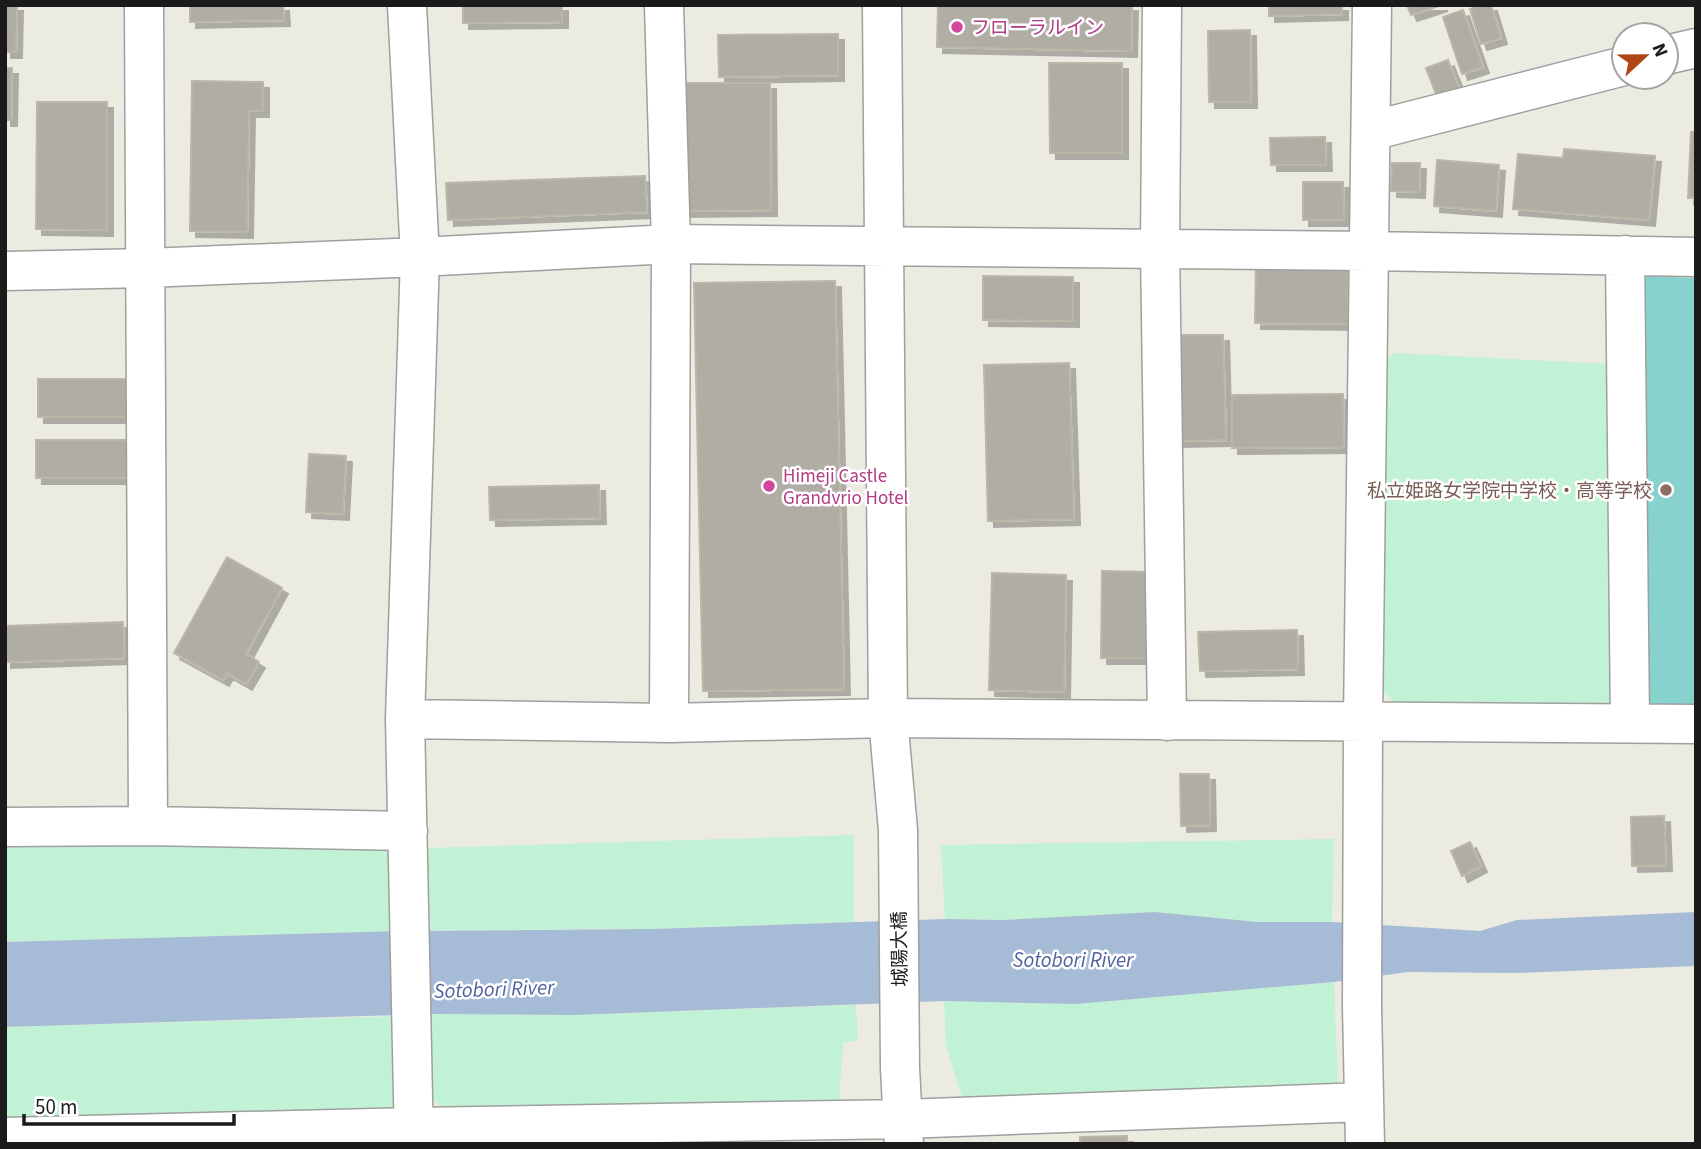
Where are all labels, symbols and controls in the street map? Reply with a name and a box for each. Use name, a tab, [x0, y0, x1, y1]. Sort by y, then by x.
place label: フローラルイン	[971, 15, 1104, 42]
marker: フローラルイン	[949, 19, 965, 35]
north arrow	[1610, 21, 1680, 91]
text: N	[1644, 39, 1674, 61]
place label: Himeji Castle Grandvrio Hotel	[783, 463, 909, 512]
marker: Himeji Castle Grandvrio Hotel	[761, 478, 777, 494]
place label: 私立姫路女学院中学校・高等学校	[1367, 478, 1652, 505]
marker: 私立姫路女学院中学校・高等学校	[1658, 482, 1674, 498]
street label: 城陽大橋	[886, 911, 915, 987]
water label: Sotobori River	[1013, 945, 1134, 975]
water label: Sotobori River	[433, 972, 556, 1006]
scale bar	[24, 1082, 234, 1126]
text: 50 m	[35, 1092, 77, 1122]

